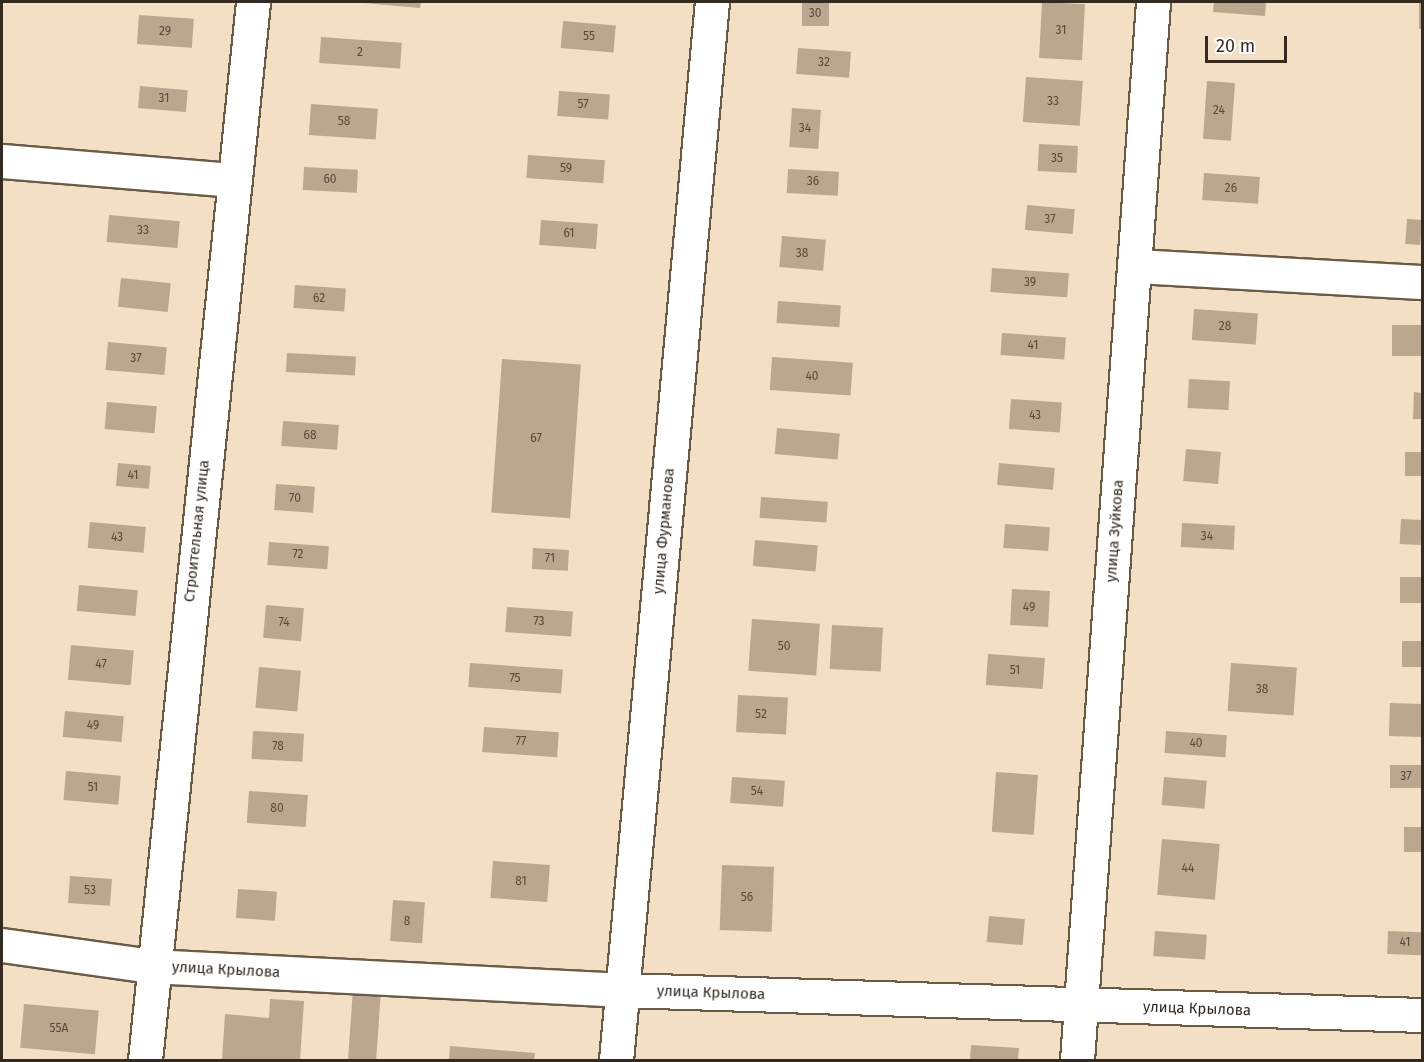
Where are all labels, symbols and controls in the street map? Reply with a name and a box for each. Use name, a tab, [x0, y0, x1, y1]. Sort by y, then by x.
house number: 30	[809, 7, 821, 21]
house number: 31	[1056, 24, 1066, 38]
scale bar	[1208, 24, 1290, 62]
house number: 29	[159, 25, 171, 39]
house number: 55	[583, 30, 595, 44]
text: 20 m	[1216, 35, 1255, 57]
house number: 2	[357, 46, 363, 60]
house number: 32	[818, 56, 830, 70]
house number: 31	[159, 92, 169, 106]
house number: 33	[1047, 95, 1059, 109]
house number: 57	[577, 98, 589, 112]
house number: 24	[1213, 104, 1225, 118]
house number: 58	[338, 115, 350, 129]
house number: 34	[799, 122, 811, 136]
house number: 35	[1051, 152, 1063, 166]
house number: 59	[560, 162, 572, 176]
house number: 60	[323, 173, 337, 187]
house number: 36	[807, 175, 819, 189]
house number: 26	[1225, 182, 1237, 196]
house number: 37	[1044, 213, 1056, 227]
house number: 33	[137, 224, 149, 238]
house number: 61	[563, 227, 575, 241]
house number: 38	[796, 247, 808, 261]
house number: 39	[1024, 276, 1036, 290]
house number: 62	[313, 292, 325, 306]
house number: 28	[1219, 320, 1231, 334]
house number: 41	[1028, 339, 1038, 353]
house number: 37	[130, 352, 142, 366]
house number: 40	[805, 370, 819, 384]
house number: 43	[1029, 409, 1041, 423]
house number: 68	[303, 429, 317, 443]
house number: 67	[530, 432, 542, 446]
street label: Строительная улица	[181, 459, 213, 603]
street label: улица Фурманова	[650, 467, 678, 595]
house number: 41	[128, 469, 138, 483]
street label: улица Зуйкова	[1102, 479, 1128, 583]
house number: 70	[289, 492, 301, 506]
house number: 34	[1201, 530, 1213, 544]
house number: 43	[111, 531, 123, 545]
house number: 72	[292, 548, 304, 562]
house number: 71	[545, 552, 555, 566]
house number: 49	[1023, 601, 1035, 615]
house number: 73	[533, 615, 545, 629]
house number: 74	[278, 616, 290, 630]
house number: 50	[778, 640, 790, 654]
house number: 47	[95, 658, 107, 672]
house number: 51	[1010, 664, 1020, 678]
house number: 75	[509, 672, 521, 686]
house number: 38	[1256, 683, 1268, 697]
house number: 52	[755, 708, 767, 722]
house number: 49	[87, 719, 99, 733]
house number: 77	[516, 735, 526, 749]
house number: 40	[1189, 737, 1203, 751]
house number: 78	[272, 740, 284, 754]
house number: 37	[1400, 770, 1412, 784]
house number: 51	[88, 781, 98, 795]
house number: 54	[751, 785, 763, 799]
house number: 80	[270, 802, 284, 816]
house number: 44	[1182, 862, 1194, 876]
house number: 81	[515, 875, 527, 889]
house number: 53	[84, 884, 96, 898]
house number: 56	[741, 891, 753, 905]
house number: 8	[404, 915, 410, 929]
house number: 41	[1400, 936, 1410, 950]
street label: улица Крылова	[171, 958, 281, 982]
street label: улица Крылова	[657, 982, 765, 1004]
street label: улица Крылова	[1143, 998, 1251, 1020]
house number: 55А	[50, 1022, 68, 1036]

